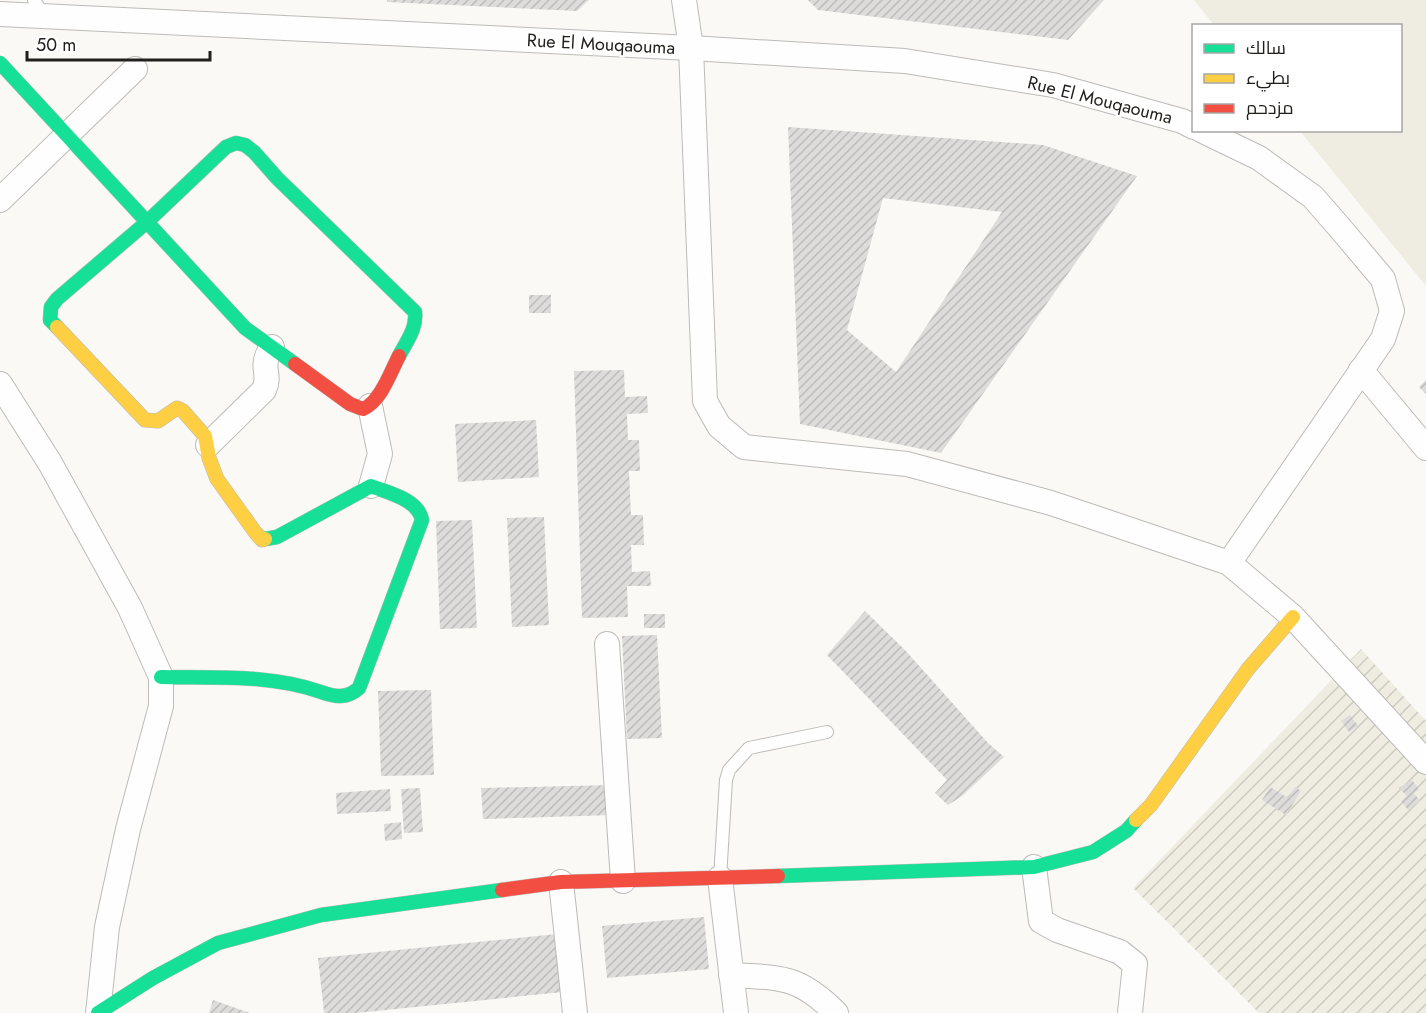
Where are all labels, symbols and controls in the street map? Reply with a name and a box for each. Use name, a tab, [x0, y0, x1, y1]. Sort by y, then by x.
scale bar	[27, 24, 210, 62]
legend	[1192, 24, 1402, 132]
street label: Rue El Mouqaouma	[526, 27, 676, 61]
text: 50 m	[36, 32, 76, 58]
text: سالك	[1246, 35, 1286, 61]
text: بطيء	[1246, 65, 1290, 92]
street label: Rue El Mouqaouma	[1025, 69, 1175, 131]
text: مزدحم	[1246, 95, 1294, 121]

